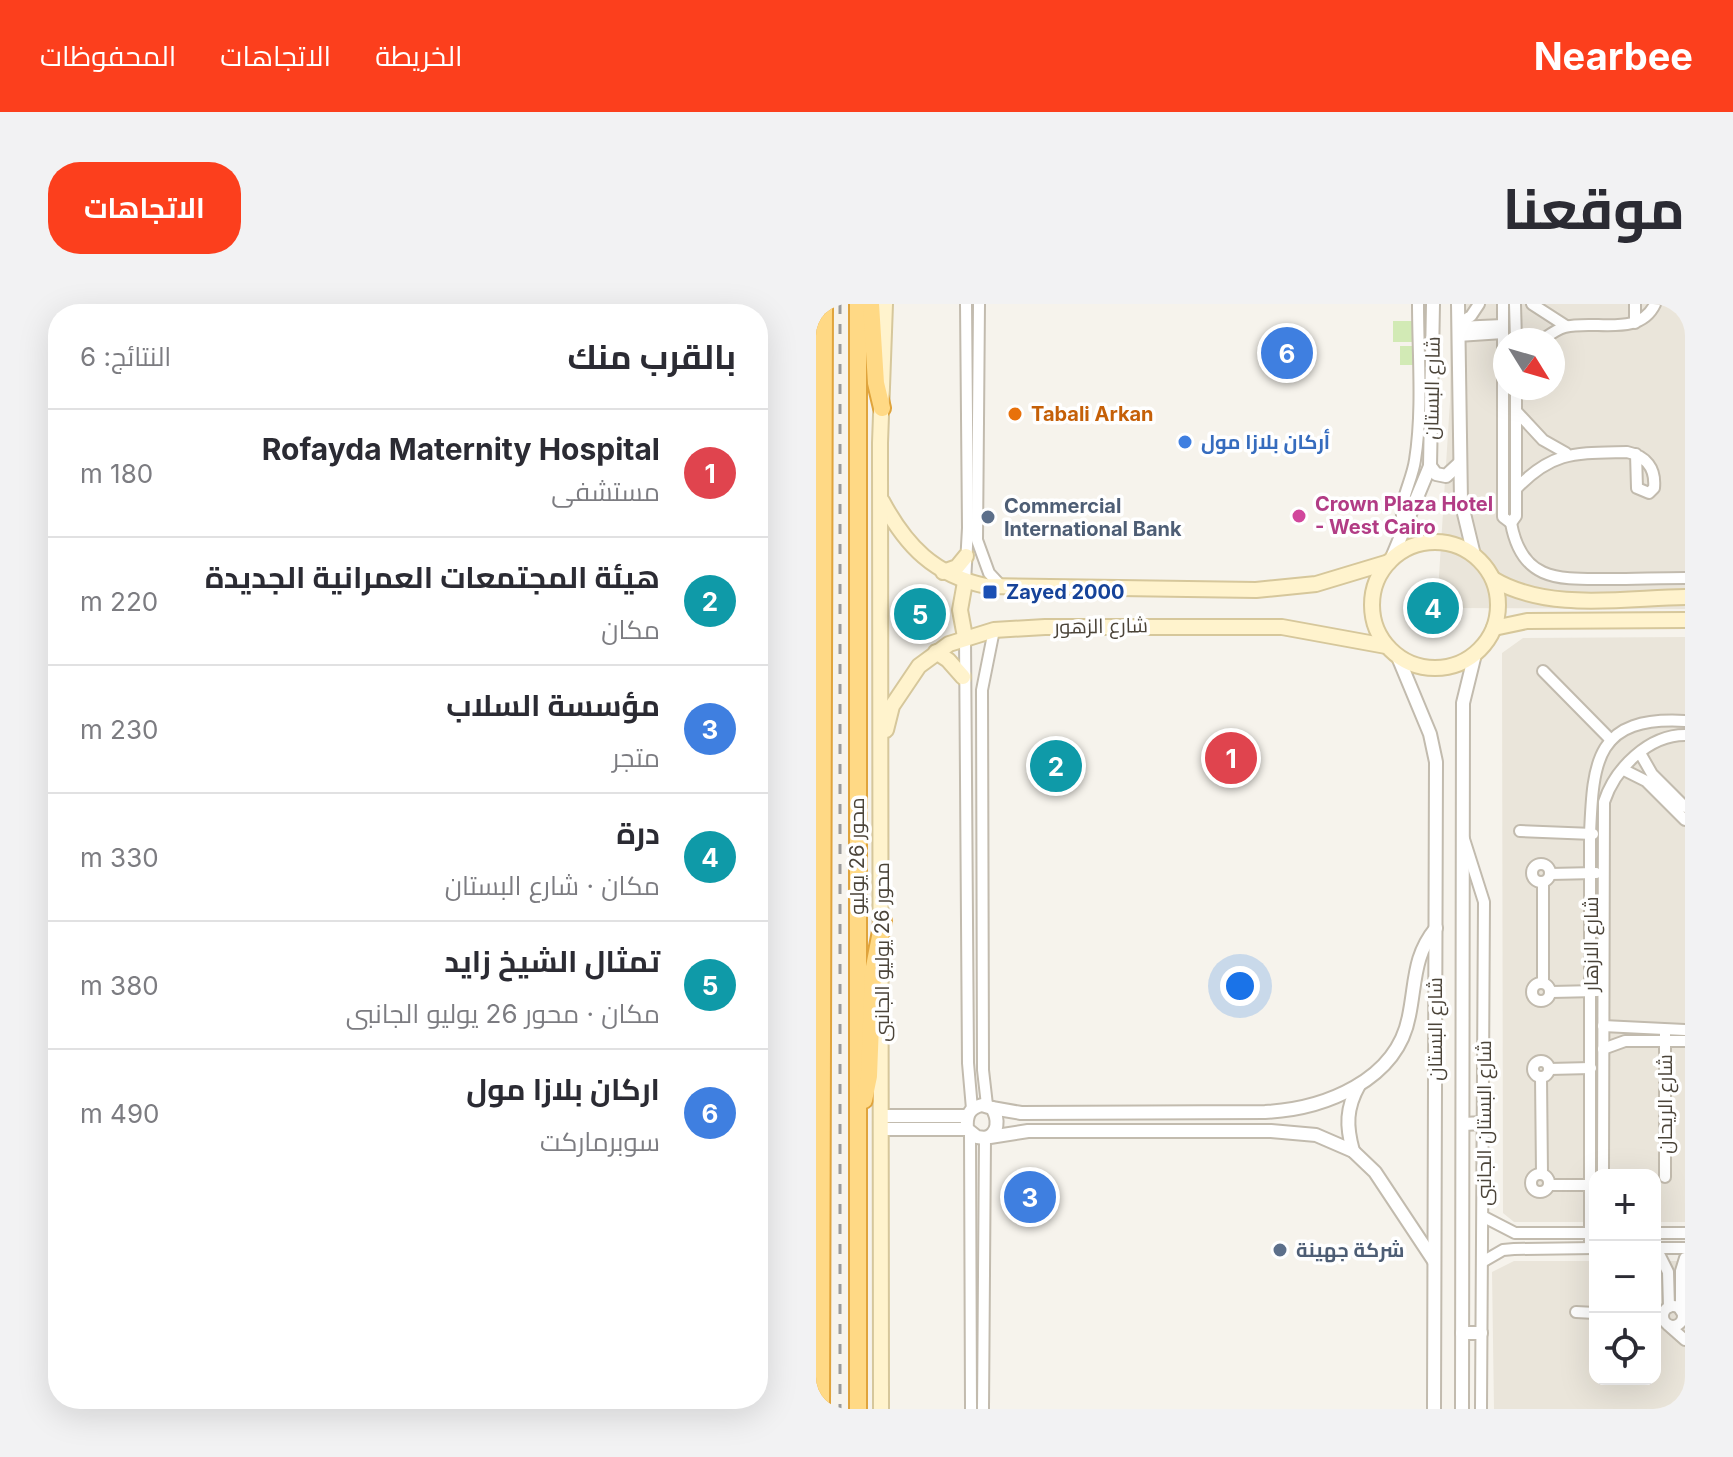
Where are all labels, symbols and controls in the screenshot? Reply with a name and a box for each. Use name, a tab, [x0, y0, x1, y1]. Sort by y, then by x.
text: Nearbee	[1534, 33, 1693, 79]
text: المحفوظات	[40, 39, 176, 73]
text: الاتجاهات	[220, 39, 331, 73]
text: الخريطة	[375, 39, 463, 73]
button: الاتجاهات	[48, 162, 241, 254]
text: موقعنا	[1502, 175, 1685, 243]
pin: 6	[1261, 323, 1313, 383]
north arrow	[1493, 328, 1565, 400]
text: بالقرب منك	[568, 336, 736, 377]
street label: شارع البستان	[1419, 336, 1447, 440]
text: النتائج: 6	[80, 341, 171, 372]
place label: Tabali Arkan	[1031, 402, 1154, 426]
marker: Tabali Arkan	[1006, 405, 1024, 423]
place label: أركان بلازا مول	[1201, 428, 1330, 454]
text: Rofayda Maternity Hospital	[262, 431, 660, 467]
marker: أركان بلازا مول	[1176, 433, 1194, 451]
text: 180 m	[80, 458, 153, 489]
text: 1	[704, 458, 716, 489]
text: مستشفى	[551, 476, 660, 507]
place label: Crown Plaza Hotel - West Cairo	[1315, 492, 1493, 539]
place label: Commercial International Bank	[1004, 494, 1182, 541]
marker: Crown Plaza Hotel - West Cairo	[1290, 507, 1308, 525]
marker: Commercial International Bank	[979, 508, 997, 526]
text: هيئة المجتمعات العمرانية الجديدة	[205, 559, 660, 595]
pin: 4	[1407, 578, 1459, 638]
place label: Zayed 2000	[1006, 580, 1125, 604]
marker: Zayed 2000	[981, 583, 999, 601]
pin: 5	[894, 584, 946, 644]
text: 220 m	[80, 586, 158, 617]
text: 2	[702, 586, 718, 617]
street label: شارع الزهور	[1053, 613, 1148, 641]
text: مكان	[601, 614, 660, 645]
text: مؤسسة السلاب	[446, 687, 660, 723]
text: 230 m	[80, 714, 158, 745]
text: 3	[702, 714, 718, 745]
pin: 1	[1205, 728, 1257, 788]
pin: 2	[1030, 736, 1082, 796]
text: متجر	[612, 742, 660, 773]
street label: محور 26 يوليو	[845, 797, 869, 915]
text: درة	[617, 815, 660, 851]
text: 330 m	[80, 842, 159, 873]
text: 4	[701, 842, 719, 873]
street label: محور 26 يوليو الجانبى	[870, 862, 895, 1042]
text: مكان · شارع البستان	[445, 870, 660, 901]
street label: شارع الازهار	[1579, 897, 1605, 992]
text: تمثال الشيخ زايد	[444, 943, 660, 979]
your location	[1220, 966, 1260, 1006]
text: 380 m	[80, 970, 159, 1001]
text: 5	[702, 970, 718, 1001]
street label: شارع البستان	[1423, 977, 1449, 1081]
text: مكان · محور 26 يوليو الجانبى	[346, 998, 660, 1029]
street label: شارع البستان الجانبى	[1472, 1040, 1498, 1206]
street label: شارع الريحان	[1653, 1054, 1679, 1154]
text: اركان بلازا مول	[466, 1071, 660, 1107]
text: 490 m	[80, 1098, 159, 1129]
text: 6	[702, 1098, 718, 1129]
text: سوبرماركت	[540, 1126, 660, 1157]
pin: 3	[1004, 1167, 1056, 1227]
map controls	[1589, 1169, 1661, 1385]
button: +	[1589, 1169, 1661, 1241]
place label: شركة جهينة	[1296, 1238, 1404, 1263]
marker: شركة جهينة	[1271, 1241, 1289, 1259]
button: −	[1589, 1241, 1661, 1313]
button: locate	[1589, 1313, 1661, 1385]

